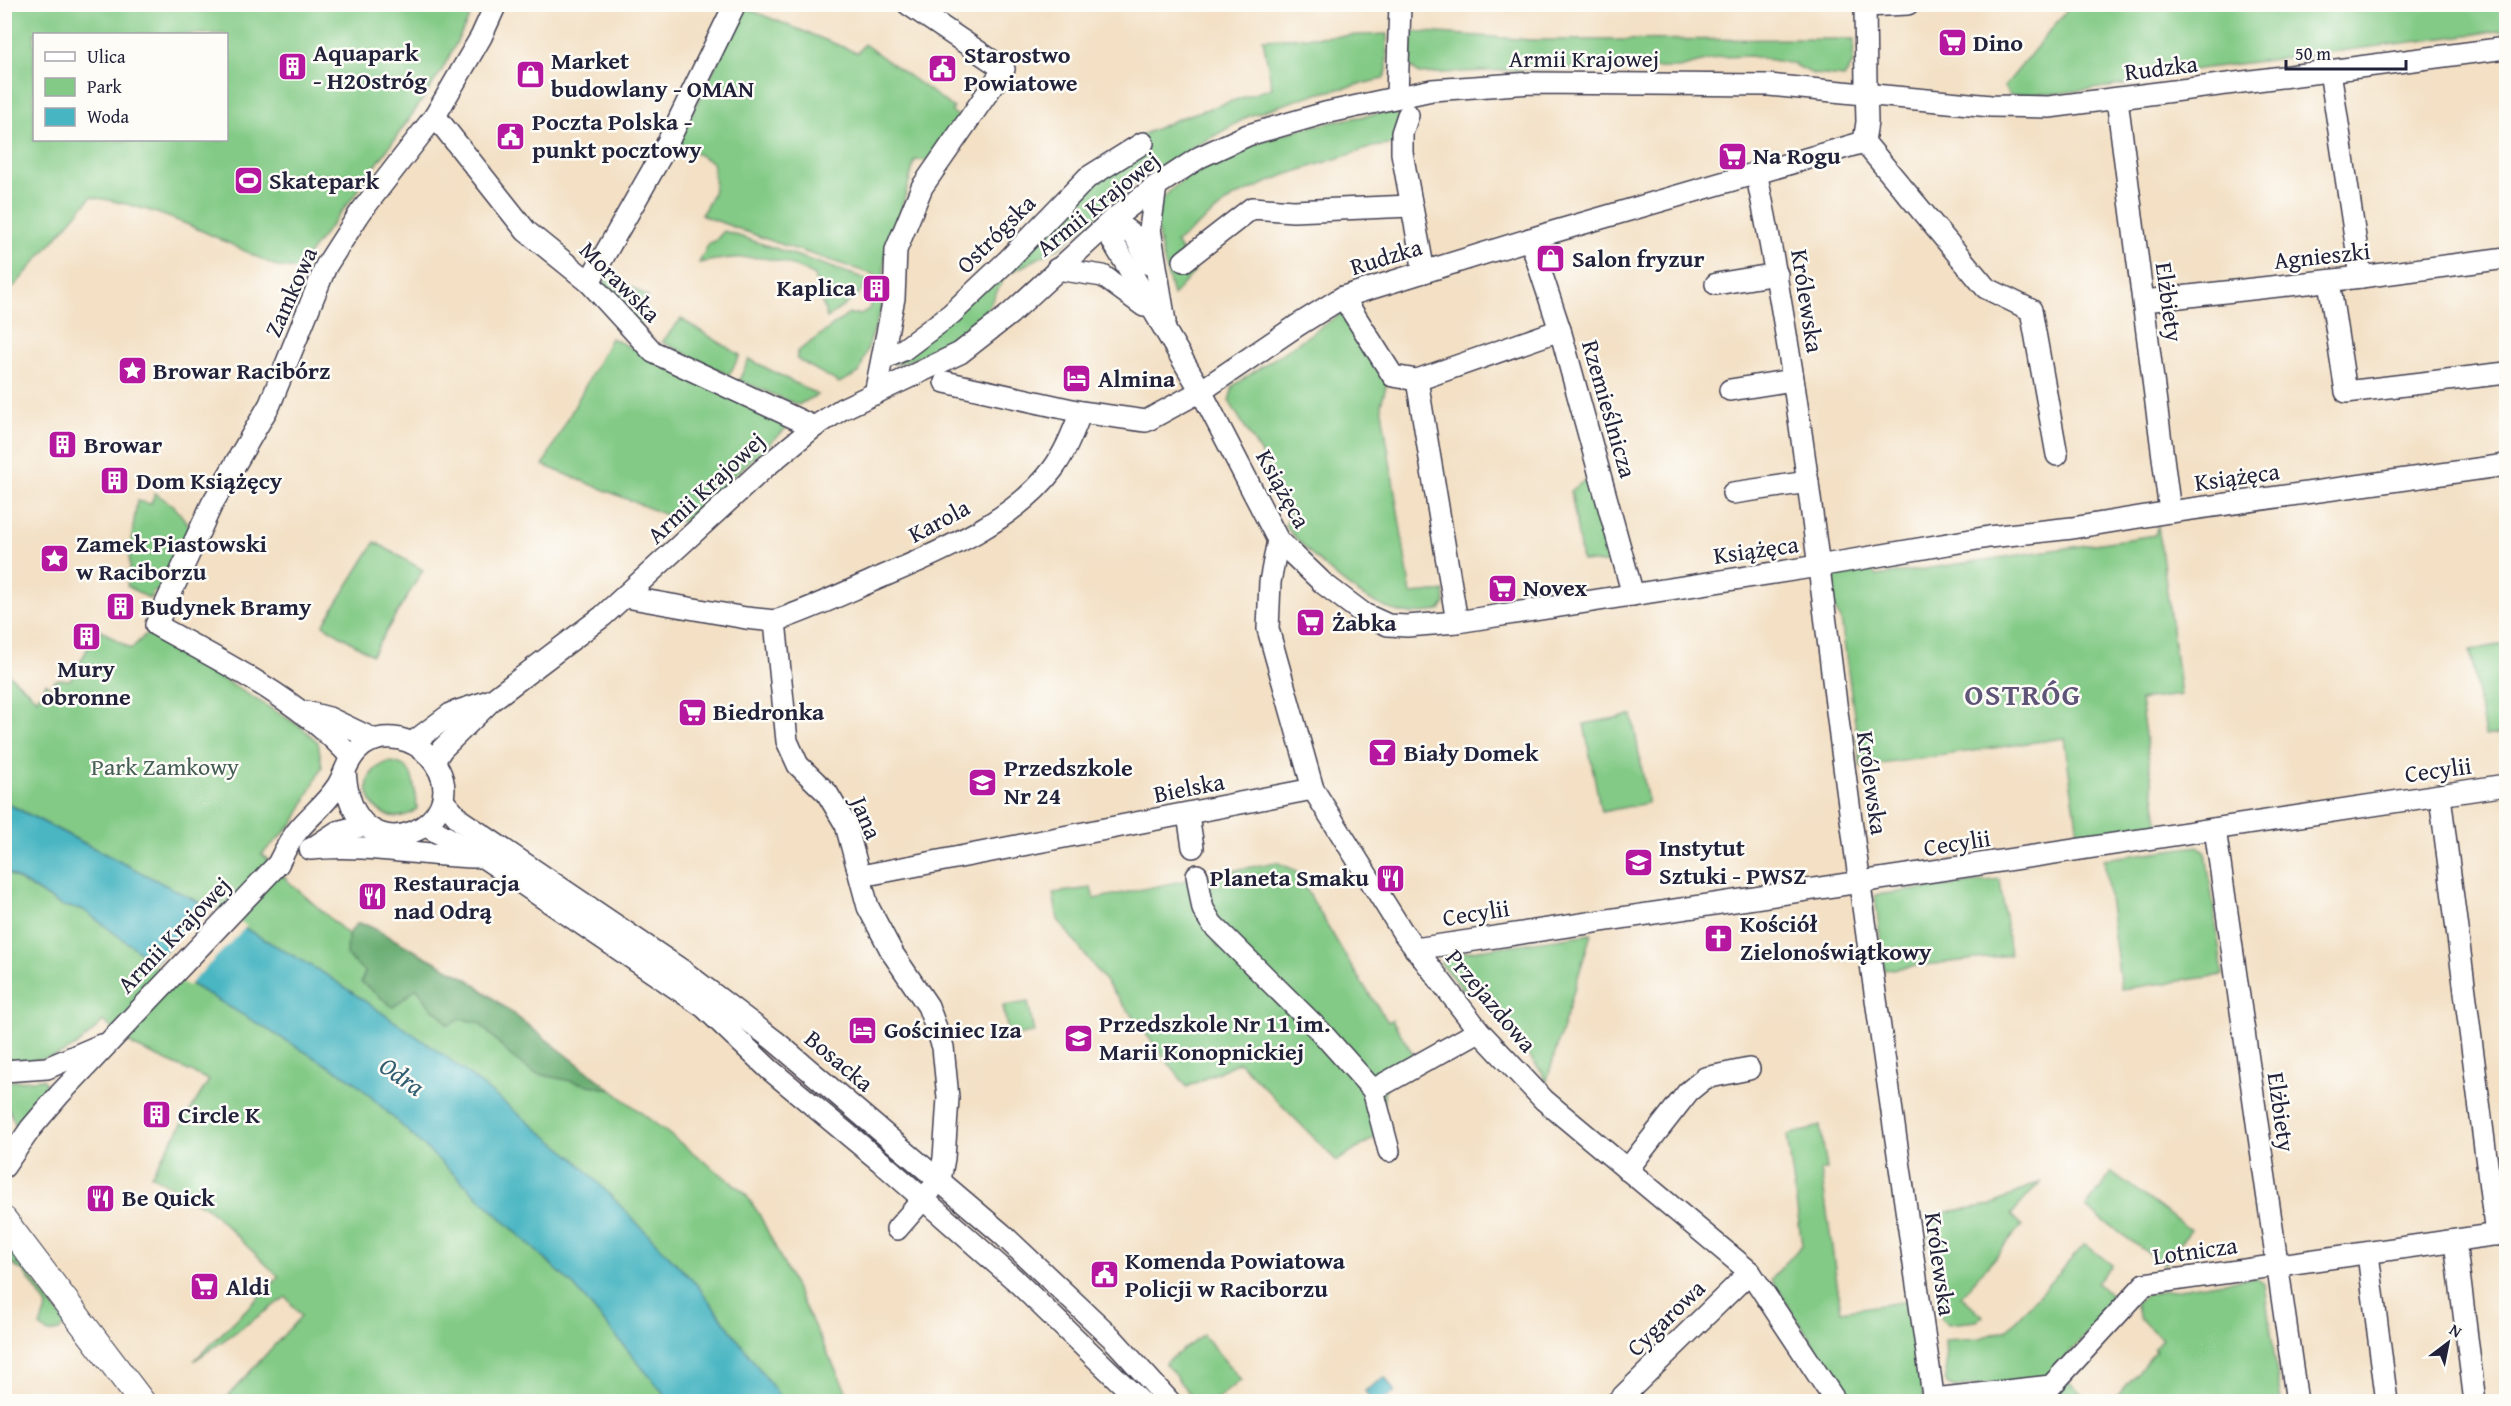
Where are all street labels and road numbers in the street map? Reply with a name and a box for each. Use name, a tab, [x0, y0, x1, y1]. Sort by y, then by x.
street label: Armii Krajowej	[1509, 41, 1659, 76]
street label: Rudzka	[2122, 46, 2200, 89]
street label: Armii Krajowej	[1028, 143, 1167, 265]
street label: Ostrógska	[948, 186, 1044, 281]
street label: Rudzka	[1346, 229, 1427, 284]
street label: Morawska	[572, 233, 669, 331]
street label: Agnieszki	[2272, 233, 2372, 278]
street label: Zamkowa	[255, 241, 326, 342]
street label: Królewska	[1782, 247, 1833, 356]
street label: Elżbiety	[2147, 260, 2192, 344]
street label: Rzemieślnicza	[1573, 336, 1646, 483]
street label: Armii Krajowej	[639, 423, 773, 552]
street label: Książęca	[1247, 443, 1320, 535]
street label: Książęca	[2192, 453, 2282, 500]
street label: Karola	[902, 489, 976, 551]
street label: Książęca	[1711, 526, 1801, 573]
street label: Królewska	[1848, 729, 1897, 838]
street label: Cecylii	[2402, 747, 2474, 792]
street label: Bielska	[1151, 763, 1228, 812]
street label: Jana	[841, 788, 891, 845]
street label: Cecylii	[1921, 820, 1993, 865]
street label: Armii Krajowej	[109, 868, 239, 1001]
street label: Cecylii	[1440, 890, 1512, 935]
street label: Przejazdowa	[1438, 941, 1546, 1061]
street label: Bosacka	[797, 1021, 882, 1100]
street label: Elżbiety	[2259, 1070, 2304, 1154]
street label: Królewska	[1916, 1210, 1965, 1319]
street label: Lotnicza	[2150, 1227, 2240, 1274]
street label: Cygarowa	[1618, 1271, 1713, 1364]

